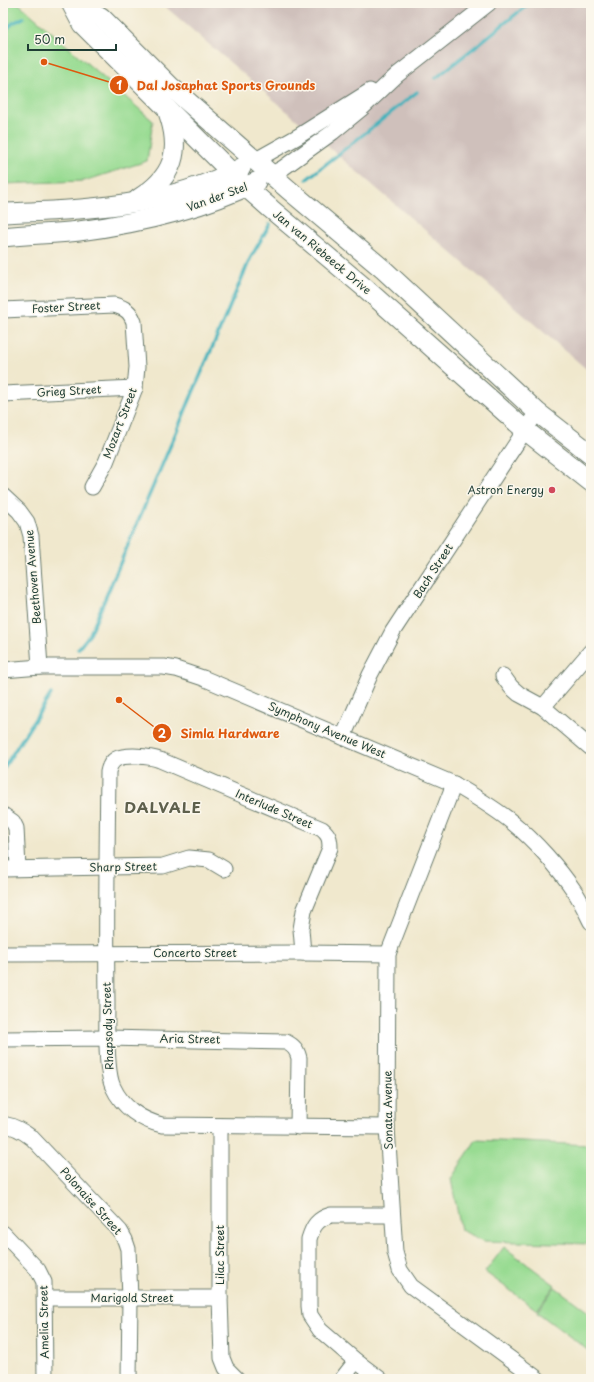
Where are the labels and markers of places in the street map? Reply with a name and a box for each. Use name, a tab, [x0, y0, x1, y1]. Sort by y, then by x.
callout: Dal Josaphat Sports Grounds	[109, 73, 324, 97]
place label: Astron Energy	[467, 481, 544, 498]
marker: Astron Energy	[547, 485, 557, 495]
callout: Simla Hardware	[152, 721, 288, 745]

